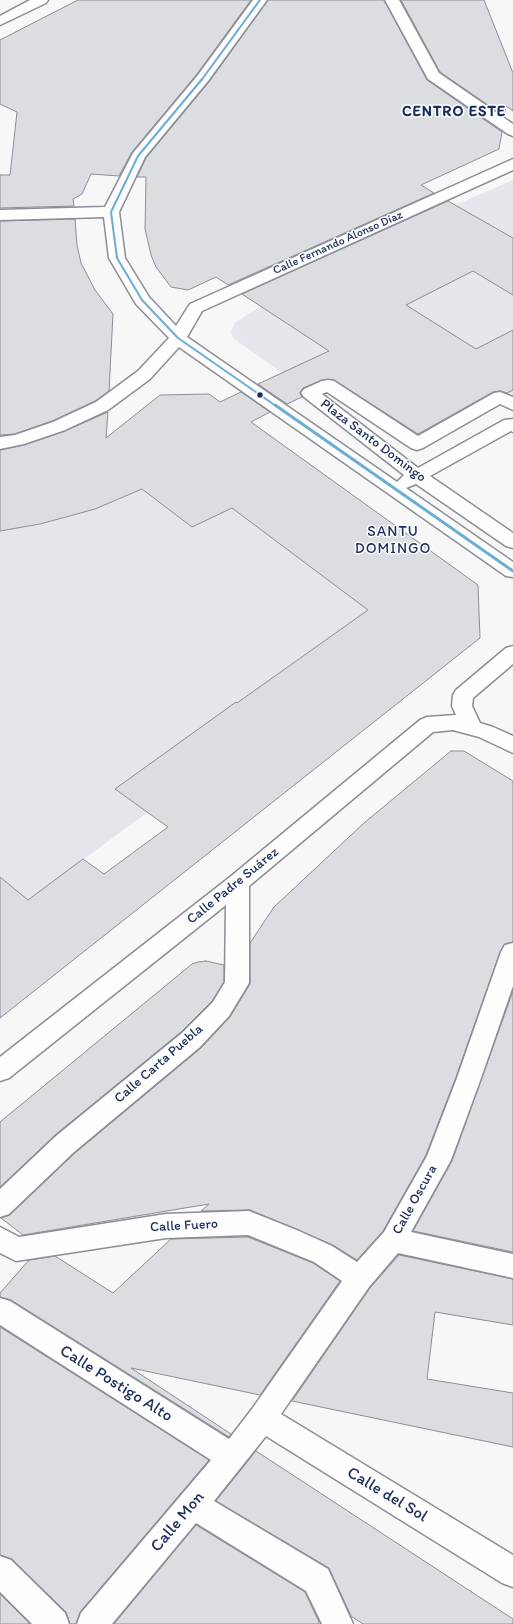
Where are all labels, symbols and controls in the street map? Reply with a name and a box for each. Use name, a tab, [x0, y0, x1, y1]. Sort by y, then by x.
district label: CENTRO ESTE	[402, 103, 506, 121]
street label: Calle Fernando Alonso Díaz	[271, 208, 405, 278]
unlabelled marker	[255, 390, 265, 400]
street label: Plaza Santo Domingo	[317, 396, 429, 486]
district label: SANTU DOMINGO	[355, 523, 431, 558]
street label: Calle Padre Suárez	[184, 844, 282, 928]
street label: Calle Carta Puebla	[111, 1021, 207, 1107]
street label: Calle Oscura	[389, 1162, 441, 1238]
street label: Calle Fuero	[150, 1216, 218, 1236]
street label: Calle Postigo Alto	[56, 1341, 176, 1427]
street label: Calle del Sol	[343, 1463, 431, 1527]
street label: Calle Mon	[147, 1487, 209, 1557]

